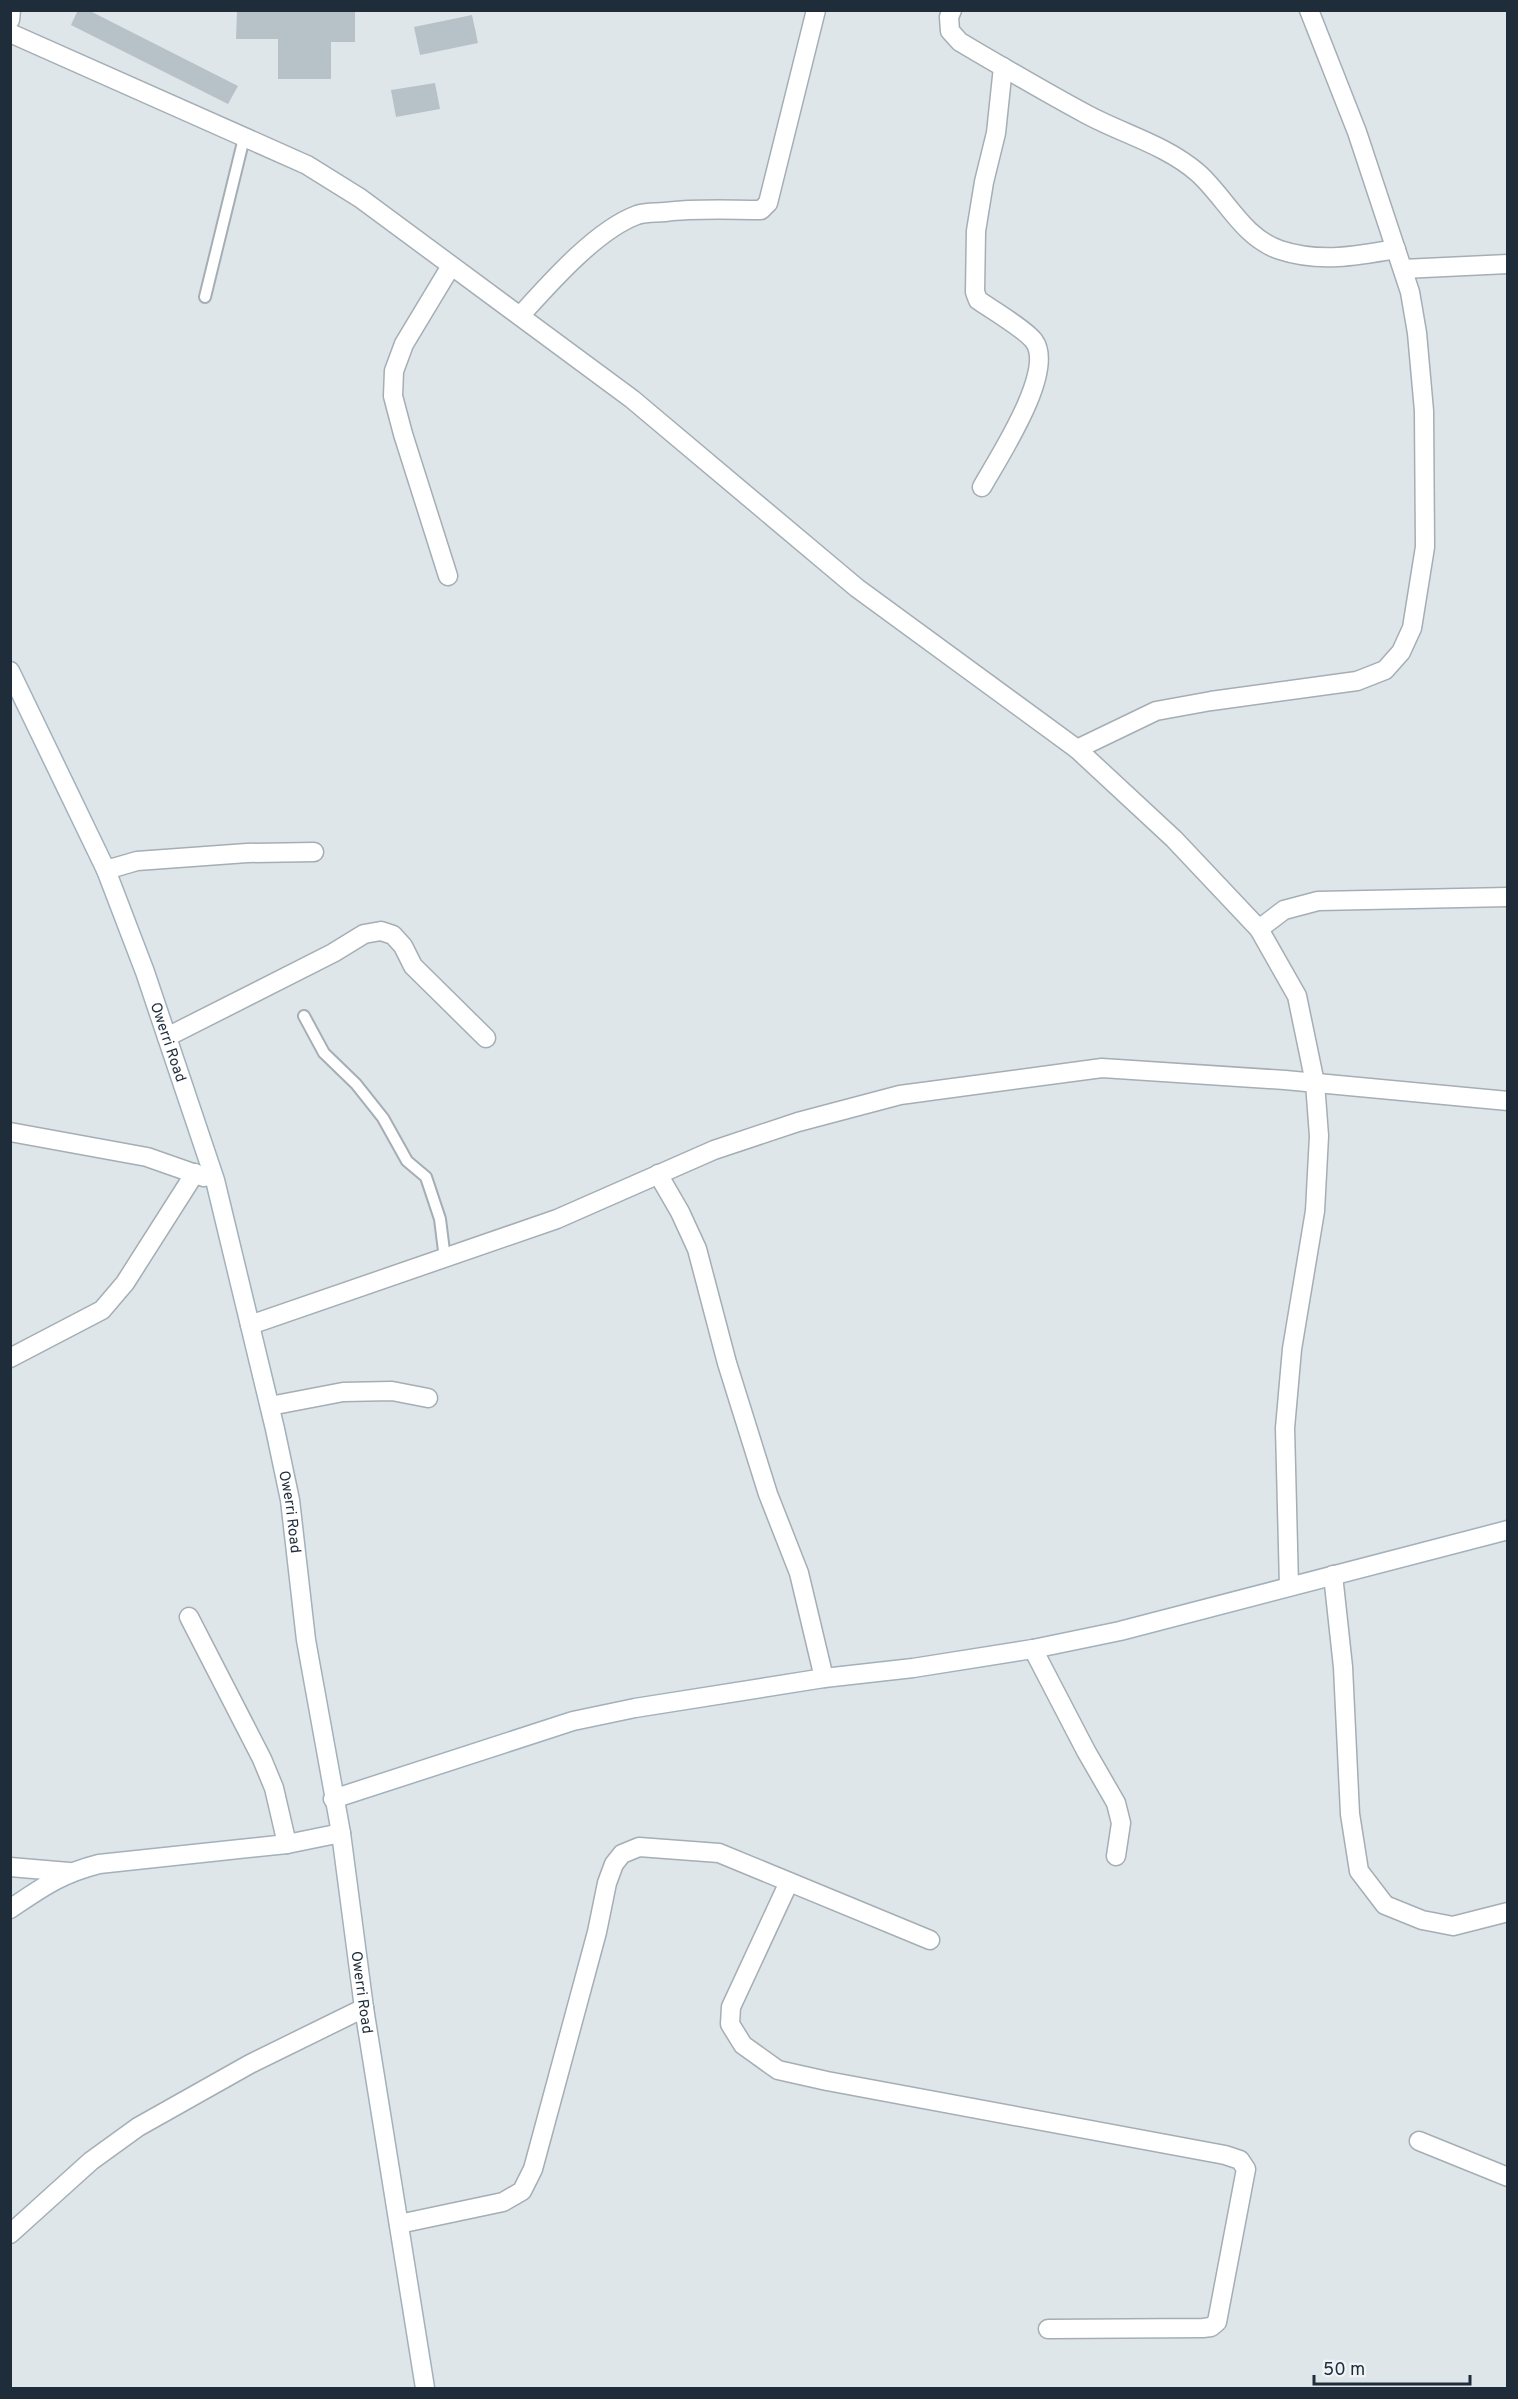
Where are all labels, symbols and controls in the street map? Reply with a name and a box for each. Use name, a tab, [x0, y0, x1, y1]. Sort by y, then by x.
street label: Owerri Road	[145, 1000, 189, 1085]
street label: Owerri Road	[273, 1469, 304, 1554]
street label: Owerri Road	[346, 1950, 376, 2035]
scale bar	[1314, 2348, 1470, 2386]
text: 50 m	[1323, 2359, 1365, 2382]

